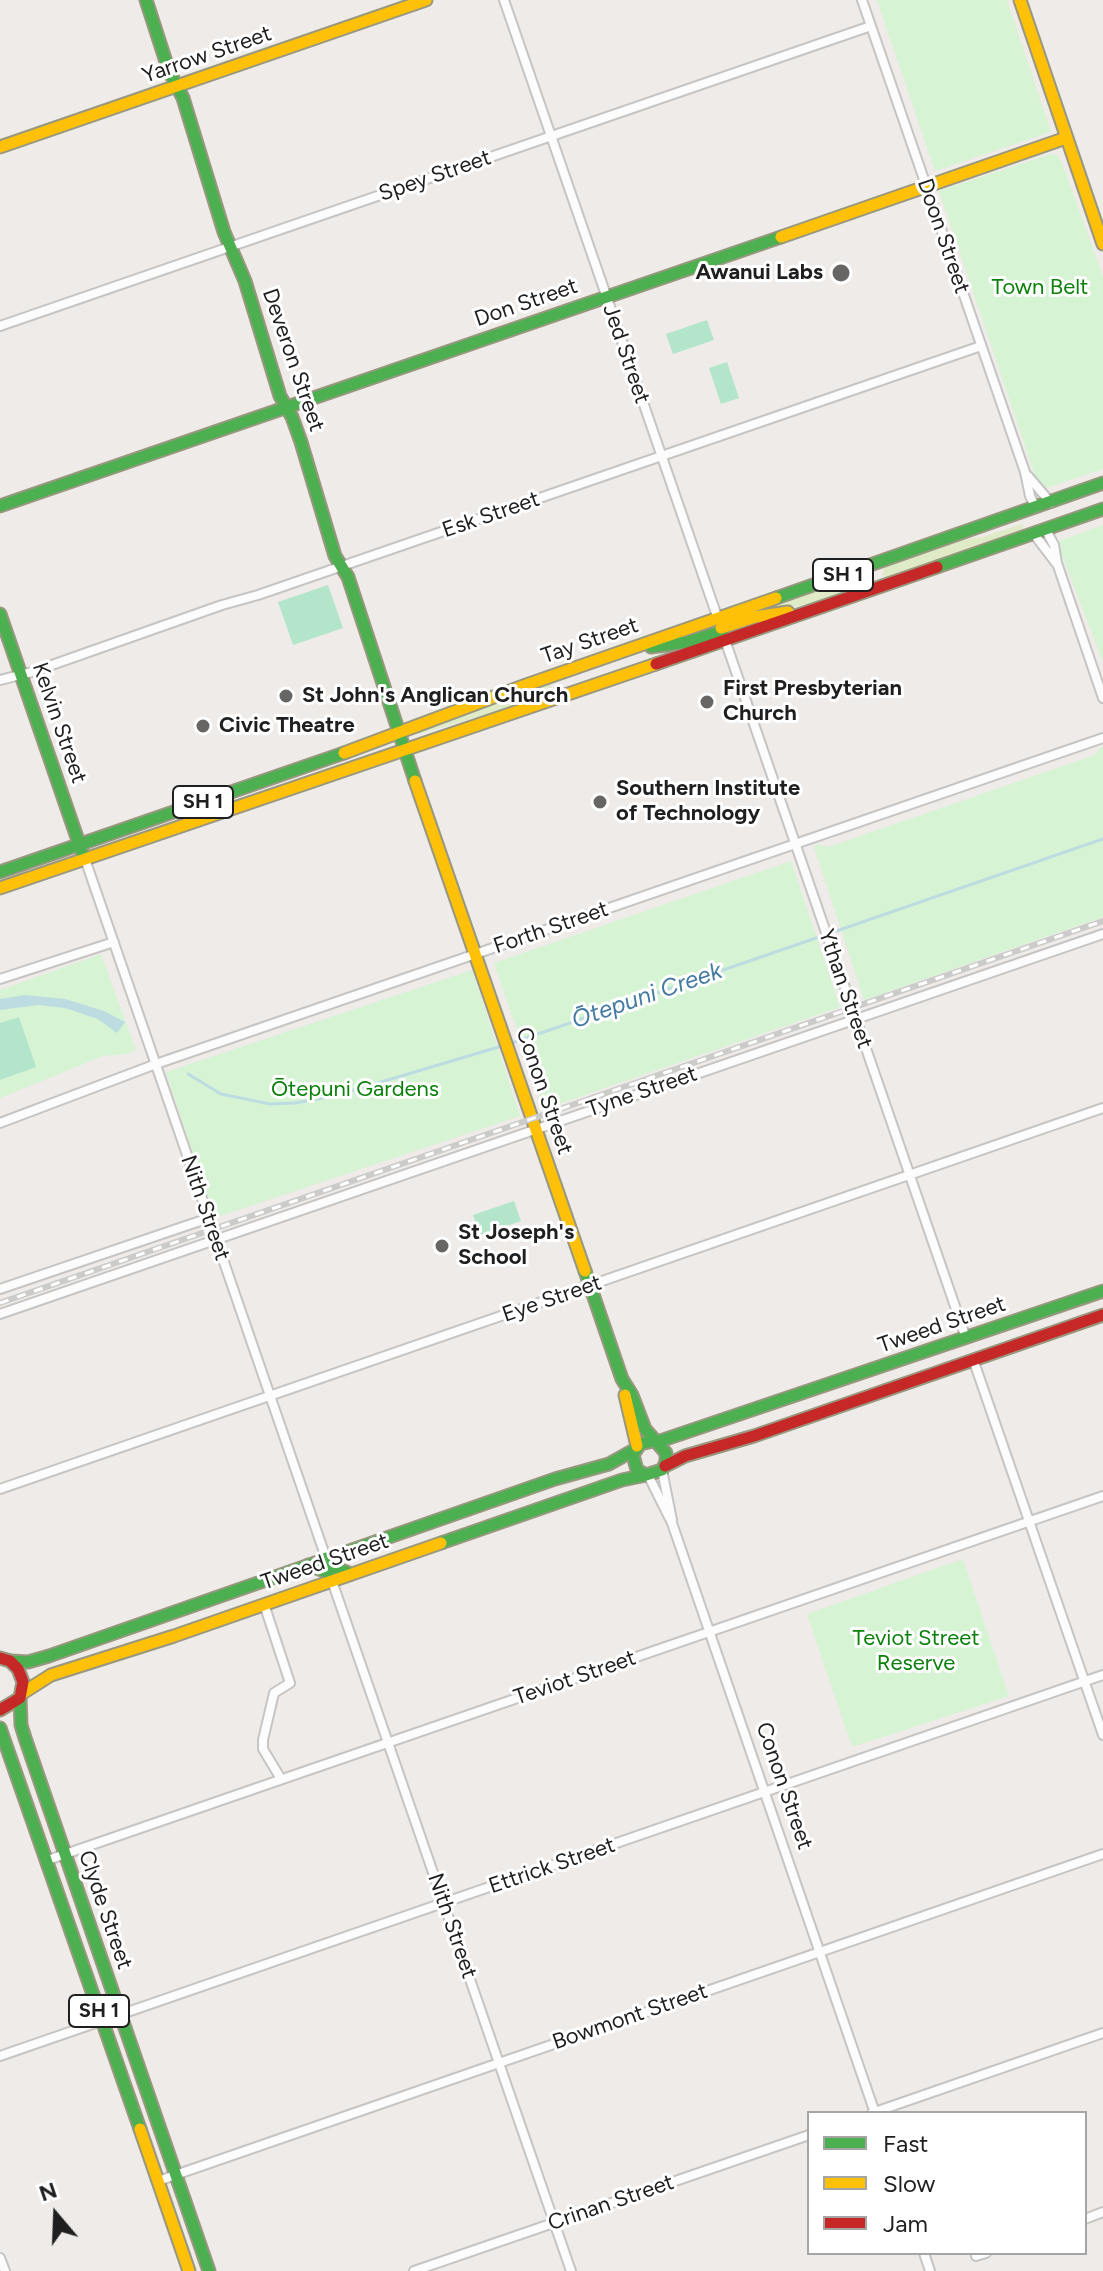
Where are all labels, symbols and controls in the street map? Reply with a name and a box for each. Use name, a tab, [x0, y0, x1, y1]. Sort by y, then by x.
street label: Yarrow Street	[139, 21, 275, 89]
street label: Spey Street	[375, 145, 495, 207]
street label: Doon Street	[911, 175, 975, 297]
place label: Awanui Labs	[696, 260, 823, 286]
marker: Awanui Labs	[830, 262, 852, 284]
street label: Don Street	[471, 273, 581, 333]
park label: Town Belt	[992, 275, 1088, 301]
street label: Deveron Street	[256, 285, 330, 435]
street label: Jed Street	[597, 301, 655, 407]
street label: Esk Street	[439, 486, 543, 544]
road number: SH 1	[813, 559, 873, 591]
street label: Tay Street	[538, 612, 642, 670]
street label: Kelvin Street	[26, 659, 92, 787]
place label: First Presbyterian Church	[723, 676, 902, 728]
place label: St John's Anglican Church	[302, 683, 568, 709]
marker: St John's Anglican Church	[277, 687, 295, 705]
marker: First Presbyterian Church	[698, 693, 716, 711]
place label: Civic Theatre	[219, 713, 355, 739]
marker: Civic Theatre	[194, 717, 212, 735]
place label: Southern Institute of Technology	[616, 776, 800, 828]
road number: SH 1	[173, 786, 233, 818]
marker: Southern Institute of Technology	[591, 793, 609, 811]
street label: Forth Street	[490, 896, 612, 960]
street label: Ythan Street	[812, 926, 878, 1052]
water label: Ōtepuni Creek	[568, 957, 726, 1035]
street label: Conon Street	[510, 1024, 578, 1158]
street label: Tyne Street	[583, 1061, 701, 1123]
park label: Ōtepuni Gardens	[271, 1077, 439, 1103]
street label: Nith Street	[175, 1152, 235, 1264]
place label: St Joseph's School	[458, 1220, 574, 1272]
marker: St Joseph's School	[433, 1237, 451, 1255]
street label: Eye Street	[499, 1270, 605, 1328]
street label: Tweed Street	[875, 1291, 1009, 1359]
street label: Tweed Street	[258, 1528, 392, 1596]
park label: Teviot Street Reserve	[852, 1626, 980, 1678]
street label: Teviot Street	[511, 1645, 639, 1711]
street label: Conon Street	[750, 1719, 818, 1853]
street label: Ettrick Street	[485, 1832, 619, 1900]
street label: Clyde Street	[72, 1847, 138, 1973]
street label: Nith Street	[422, 1870, 482, 1982]
street label: Bowmont Street	[549, 1978, 711, 2056]
road number: SH 1	[69, 1995, 129, 2027]
legend	[807, 2111, 1087, 2255]
text: Fast	[883, 2129, 928, 2158]
street label: Crinan Street	[545, 2169, 677, 2237]
text: Slow	[883, 2169, 935, 2198]
north arrow	[16, 2175, 96, 2255]
text: N	[36, 2176, 60, 2207]
text: Jam	[883, 2209, 928, 2238]

